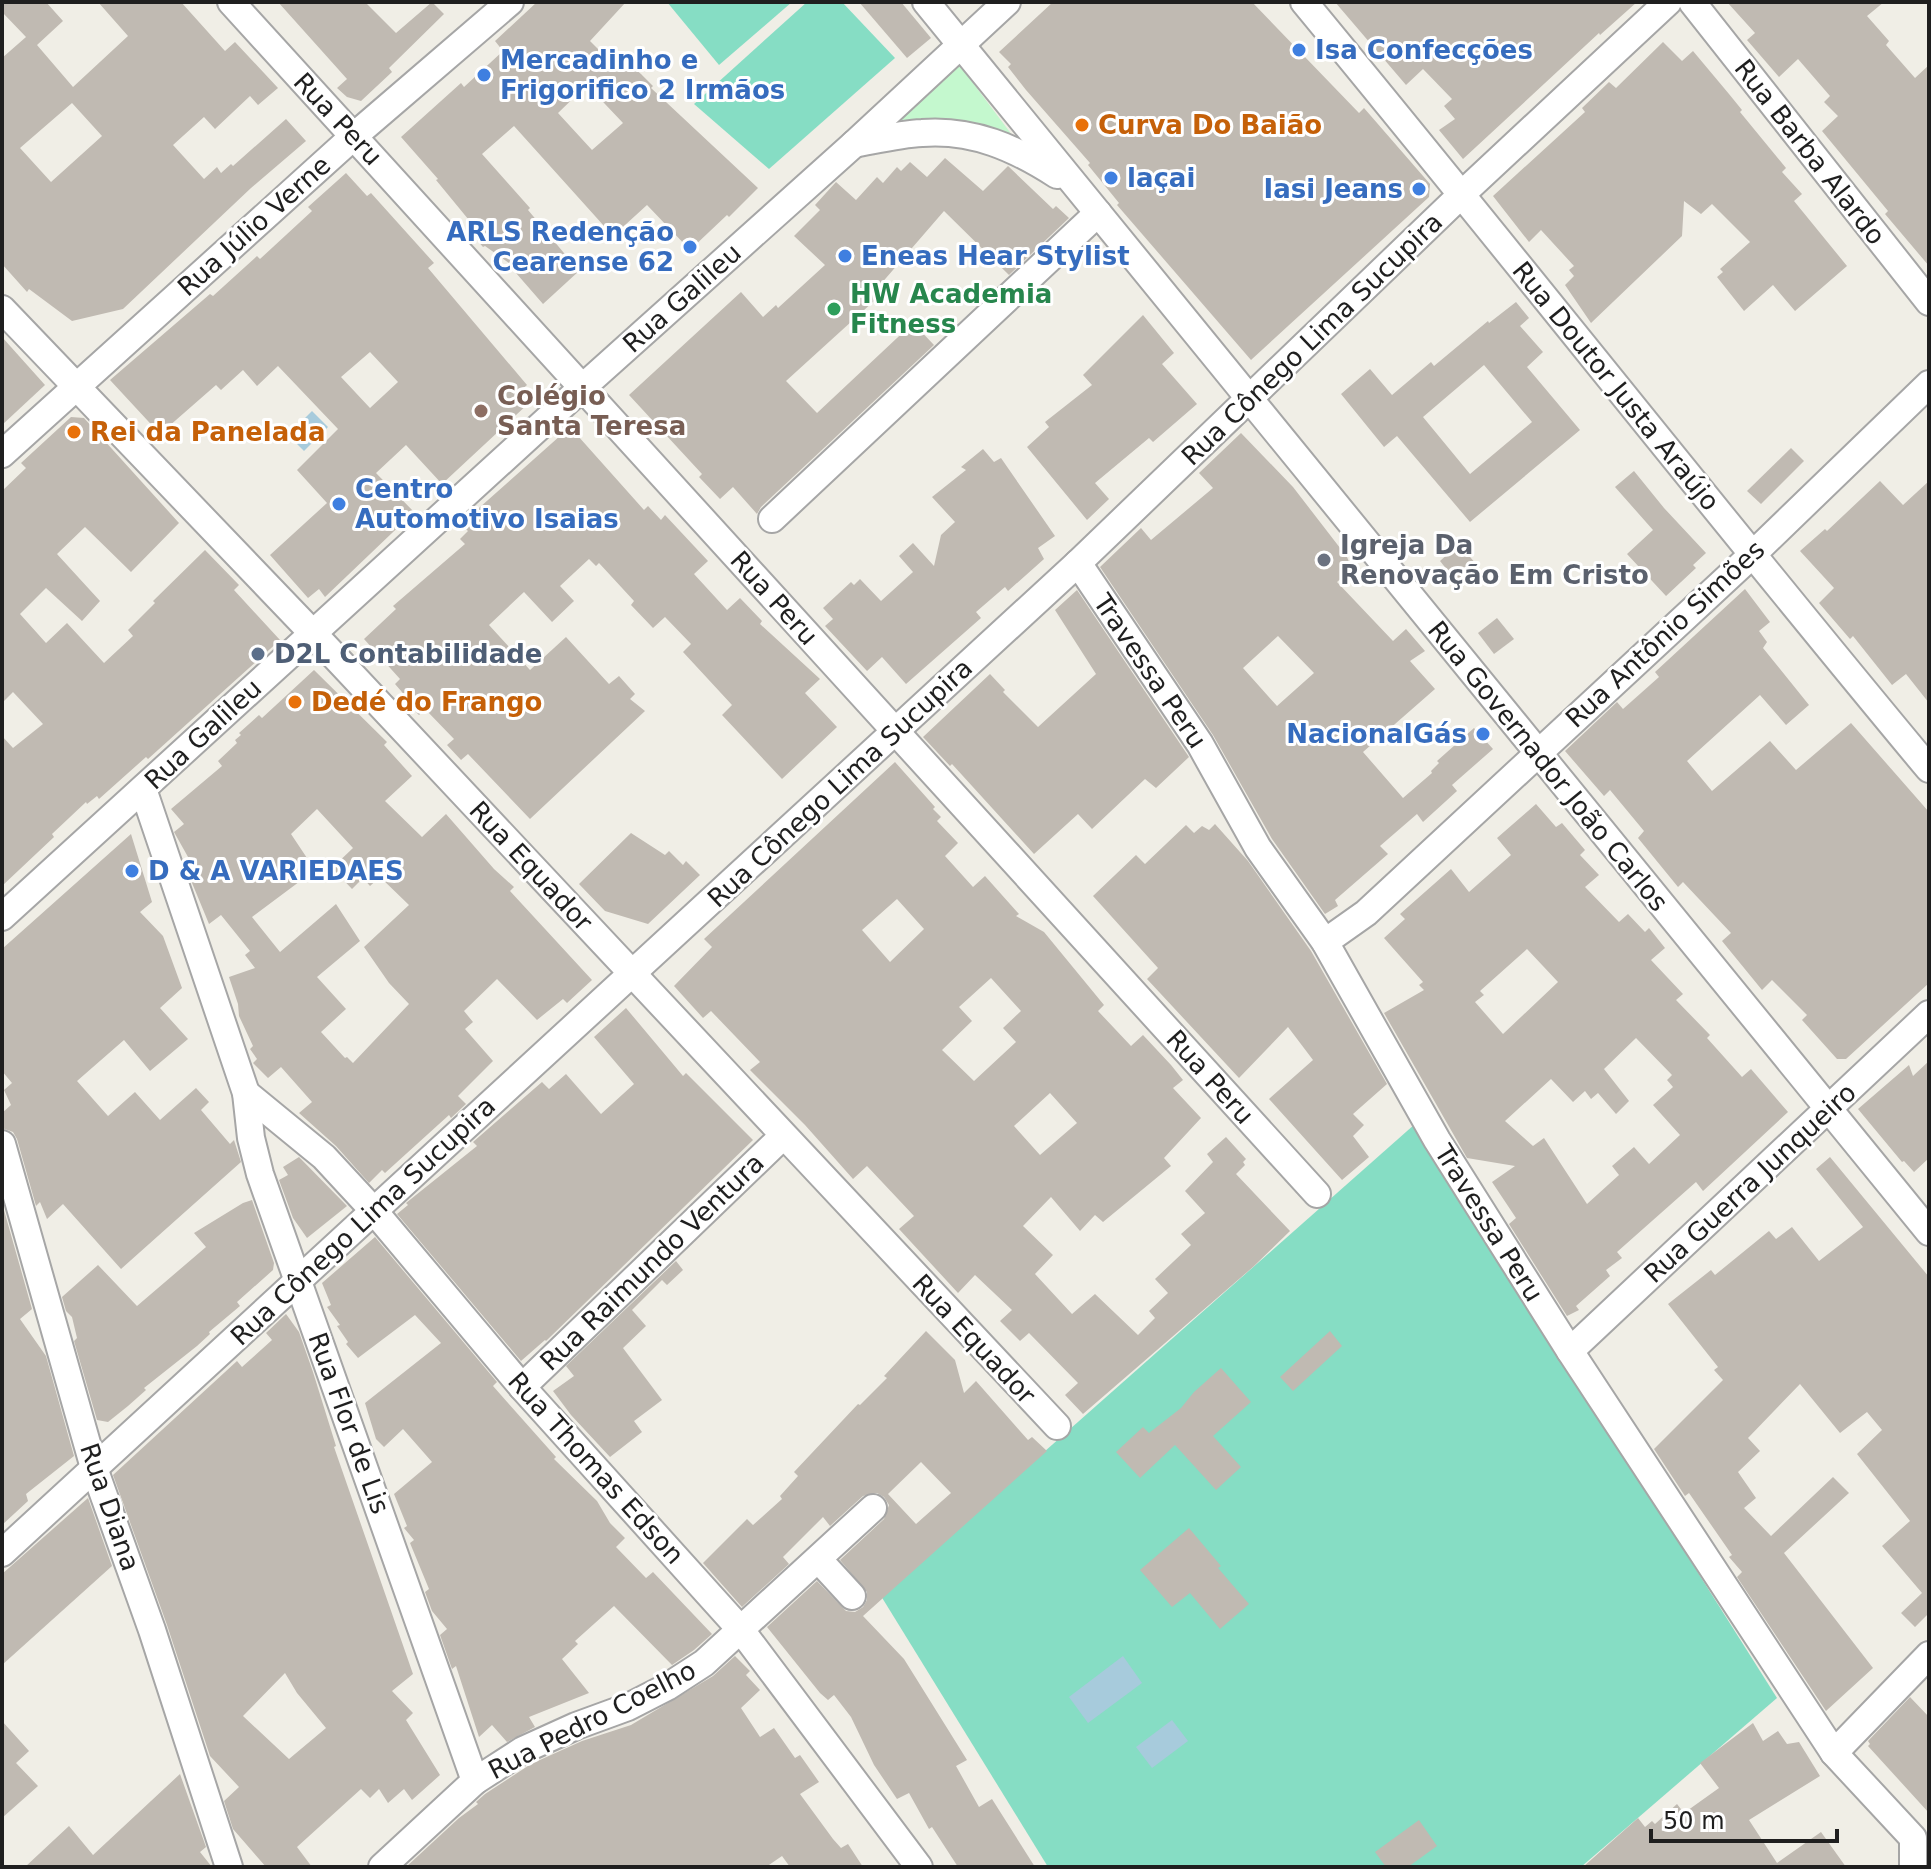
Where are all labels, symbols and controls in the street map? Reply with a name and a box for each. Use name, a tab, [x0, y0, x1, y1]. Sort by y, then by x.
place label: Isa Confecções	[1315, 35, 1533, 65]
marker: Isa Confecções	[1290, 41, 1308, 59]
place label: Mercadinho e Frigorifico 2 Irmãos	[500, 45, 785, 105]
street label: Rua Barba Alardo	[1729, 54, 1891, 250]
marker: Mercadinho e Frigorifico 2 Irmãos	[475, 66, 493, 84]
street label: Rua Peru	[288, 67, 388, 171]
place label: Curva Do Baião	[1098, 110, 1322, 140]
marker: Curva Do Baião	[1073, 116, 1091, 134]
street label: Rua Júlio Verne	[172, 150, 336, 302]
place label: laçai	[1127, 163, 1195, 193]
marker: laçai	[1102, 169, 1120, 187]
place label: Iasi Jeans	[1264, 174, 1403, 204]
marker: Iasi Jeans	[1410, 180, 1428, 198]
street label: Rua Cônego Lima Sucupira	[1176, 207, 1448, 471]
place label: ARLS Redenção Cearense 62	[446, 217, 674, 277]
street label: Rua Galileu	[617, 237, 747, 359]
marker: ARLS Redenção Cearense 62	[681, 238, 699, 256]
place label: Eneas Hear Stylist	[861, 241, 1130, 271]
marker: Eneas Hear Stylist	[836, 247, 854, 265]
street label: Rua Doutor Justa Araújo	[1506, 256, 1726, 516]
place label: HW Academia Fitness	[850, 279, 1052, 339]
marker: HW Academia Fitness	[825, 300, 843, 318]
place label: Colégio Santa Teresa	[497, 381, 686, 441]
marker: Colégio Santa Teresa	[472, 402, 490, 420]
place label: Rei da Panelada	[90, 417, 326, 447]
marker: Rei da Panelada	[65, 423, 83, 441]
place label: Centro Automotivo Isaias	[355, 474, 619, 534]
marker: Centro Automotivo Isaias	[330, 495, 348, 513]
place label: Igreja Da Renovação Em Cristo	[1340, 530, 1649, 590]
street label: Rua Antônio Simões	[1560, 534, 1770, 734]
street label: Rua Peru	[724, 545, 824, 651]
marker: Igreja Da Renovação Em Cristo	[1315, 551, 1333, 569]
street label: Travessa Peru	[1087, 587, 1213, 754]
street label: Rua Governador João Carlos	[1422, 615, 1674, 917]
place label: D2L Contabilidade	[274, 639, 542, 669]
marker: D2L Contabilidade	[249, 645, 267, 663]
street label: Rua Cônego Lima Sucupira	[702, 653, 978, 913]
street label: Rua Galileu	[139, 673, 267, 795]
place label: Dedé do Frango	[311, 687, 543, 717]
marker: Dedé do Frango	[286, 693, 304, 711]
place label: NacionalGás	[1286, 719, 1467, 749]
marker: NacionalGás	[1474, 725, 1492, 743]
street label: Rua Equador	[463, 795, 599, 937]
place label: D & A VARIEDAES	[148, 856, 404, 886]
marker: D & A VARIEDAES	[123, 862, 141, 880]
street label: Rua Peru	[1160, 1024, 1260, 1130]
street label: Rua Guerra Junqueiro	[1638, 1077, 1862, 1289]
street label: Rua Cônego Lima Sucupira	[225, 1091, 501, 1351]
street label: Travessa Peru	[1428, 1138, 1549, 1307]
street label: Rua Raimundo Ventura	[534, 1147, 770, 1377]
street label: Rua Equador	[906, 1268, 1042, 1410]
street label: Rua Flor de Lis	[302, 1328, 396, 1518]
street label: Rua Thomas Edson	[502, 1366, 690, 1570]
street label: Rua Diana	[74, 1439, 146, 1575]
street label: Rua Pedro Coelho	[483, 1655, 701, 1785]
scale bar	[1651, 1793, 1837, 1843]
text: 50 m	[1663, 1807, 1725, 1835]

